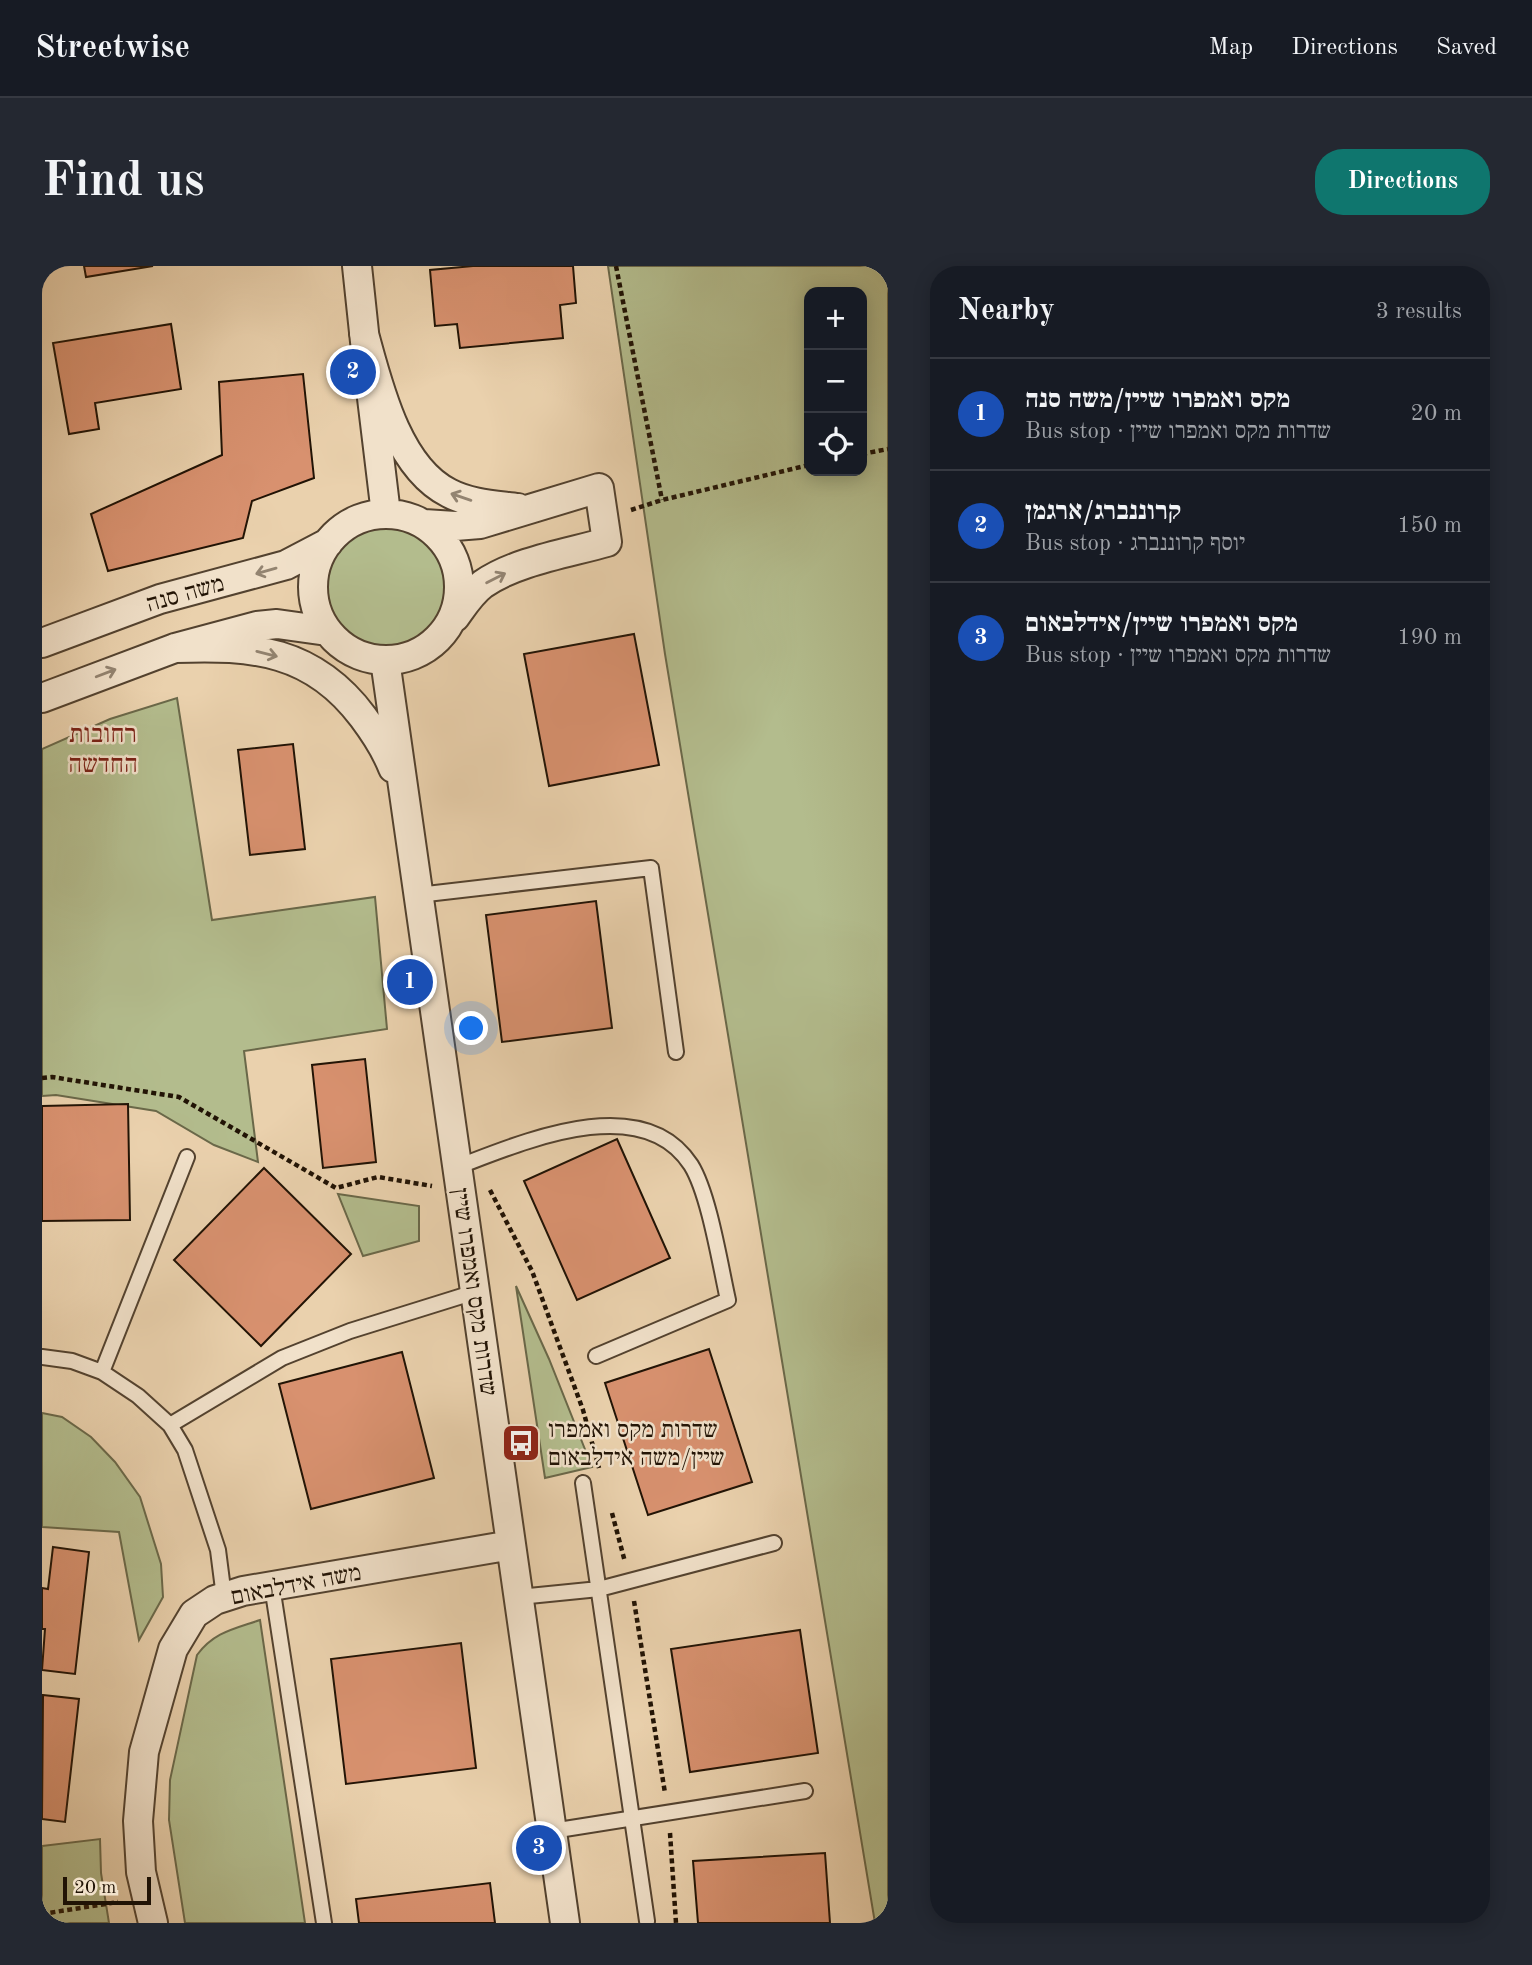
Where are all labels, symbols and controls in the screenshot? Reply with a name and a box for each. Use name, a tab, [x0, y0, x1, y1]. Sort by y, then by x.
text: Streetwise	[35, 32, 190, 65]
text: Map	[1209, 36, 1253, 60]
text: Directions	[1291, 36, 1398, 60]
text: Saved	[1436, 36, 1497, 60]
button: Directions	[1315, 149, 1490, 215]
text: Find us	[42, 158, 205, 207]
map controls	[804, 287, 867, 476]
button: +	[804, 287, 867, 350]
text: Nearby	[958, 296, 1055, 326]
text: 3 results	[1376, 300, 1462, 323]
pin: 2	[330, 346, 376, 398]
button: −	[804, 350, 867, 413]
text: מקס ואמפרו שיין/משה סנה	[1025, 387, 1290, 413]
text: 1	[974, 402, 988, 425]
text: 20 m	[1411, 402, 1462, 425]
button: locate	[804, 413, 867, 476]
text: Bus stop · שדרות מקס ואמפרו שיין	[1025, 420, 1331, 443]
one-way arrow	[450, 490, 472, 502]
text: קרוננברג/ארגמן	[1025, 499, 1181, 525]
text: 2	[974, 514, 988, 537]
text: 150 m	[1397, 514, 1462, 537]
text: Bus stop · יוסף קרוננברג	[1025, 532, 1245, 555]
one-way arrow	[255, 565, 278, 578]
one-way arrow	[485, 570, 506, 584]
street label: משה סנה	[144, 572, 227, 617]
text: מקס ואמפרו שיין/אידלבאום	[1025, 611, 1298, 637]
text: 3	[974, 626, 988, 649]
text: 190 m	[1397, 626, 1462, 649]
text: Bus stop · שדרות מקס ואמפרו שיין	[1025, 644, 1331, 667]
one-way arrow	[255, 648, 278, 661]
one-way arrow	[94, 666, 116, 679]
district label: רחובות החדשה	[68, 722, 138, 778]
pin: 1	[387, 956, 433, 1008]
your location	[454, 1011, 488, 1045]
street label: שדרות מקס ואמפרו שיין	[447, 1187, 499, 1398]
place label: שדרות מקס ואמפרו שיין/משה אידלבאום	[548, 1419, 725, 1471]
bus stop icon: שדרות מקס ואמפרו שיין/משה אידלבאום	[500, 1422, 542, 1464]
street label: משה אידלבאום	[229, 1560, 364, 1610]
pin: 3	[516, 1822, 562, 1874]
scale bar	[63, 1874, 150, 1906]
text: 20 m	[74, 1879, 116, 1898]

